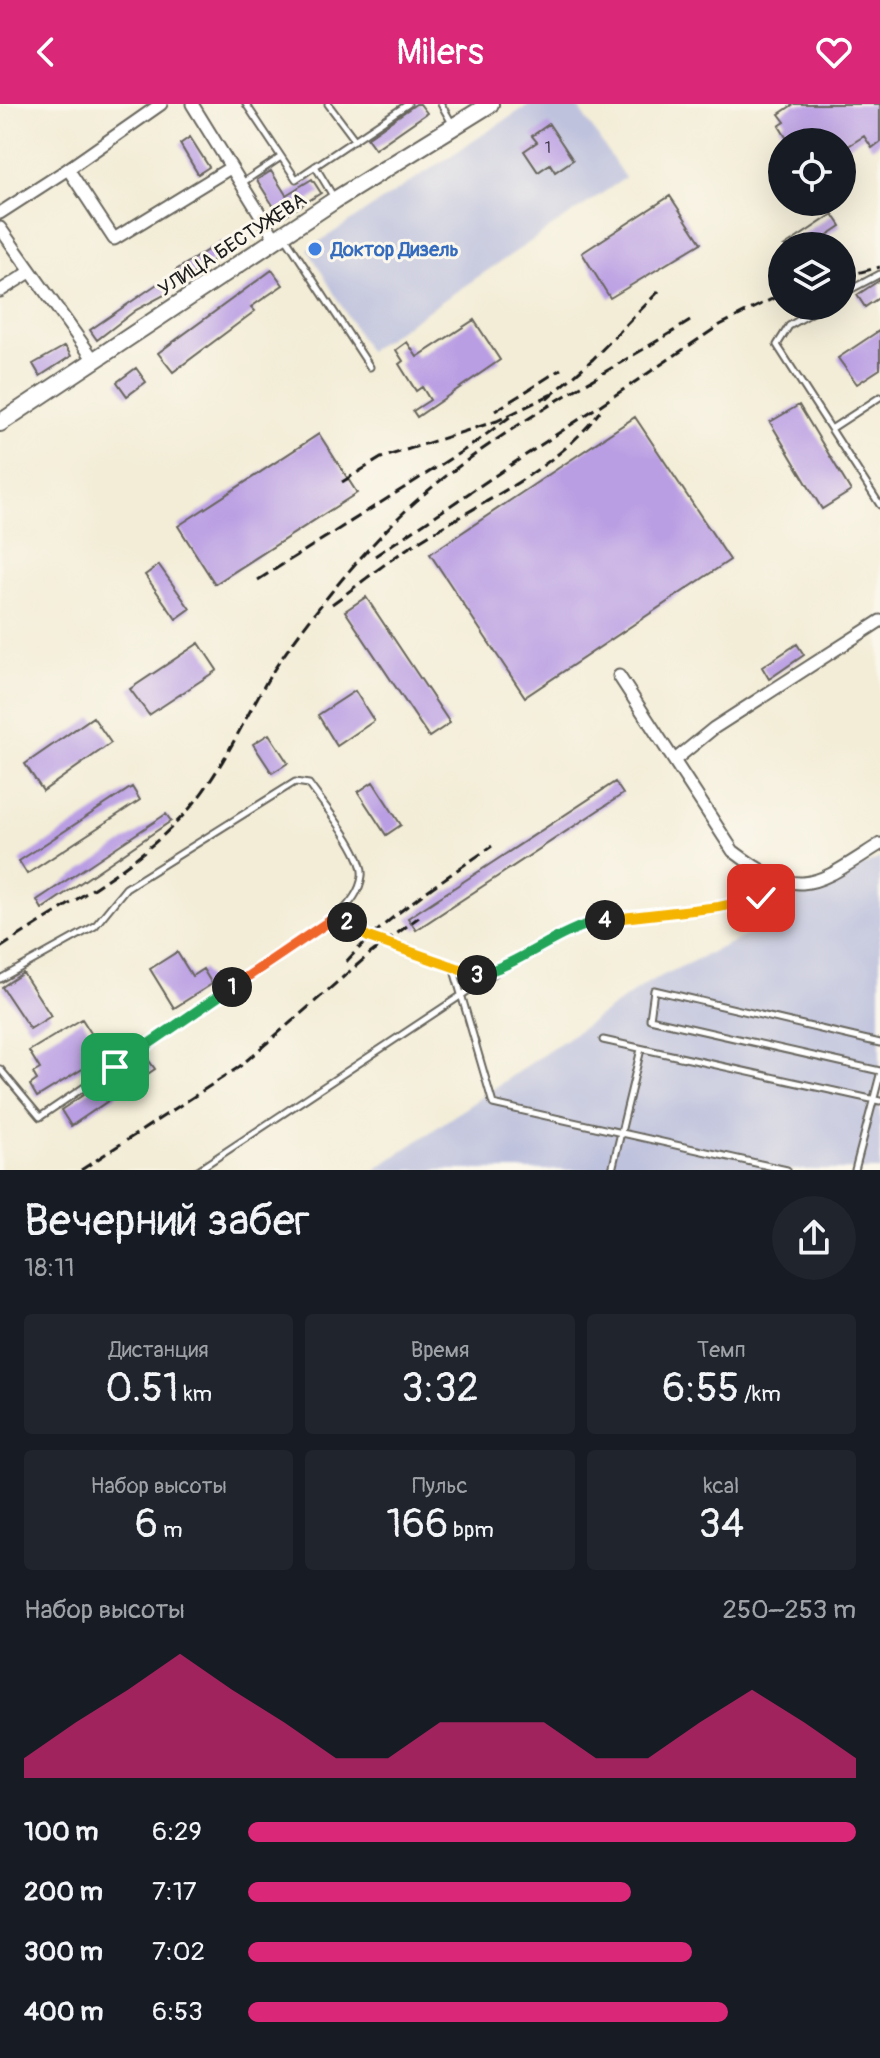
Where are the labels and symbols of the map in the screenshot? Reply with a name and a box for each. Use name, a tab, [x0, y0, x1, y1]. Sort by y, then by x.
house number: 1	[545, 138, 551, 158]
street label: УЛИЦА БЕСТУЖЕВА	[153, 187, 311, 302]
place label: Доктор Дизель	[330, 237, 459, 262]
marker: Доктор Дизель	[306, 240, 324, 258]
pin	[727, 864, 795, 932]
pin: 4	[585, 900, 625, 940]
pin: 2	[327, 902, 367, 942]
pin: 3	[457, 955, 497, 995]
pin: 1	[212, 967, 252, 1007]
pin	[81, 1033, 149, 1101]

